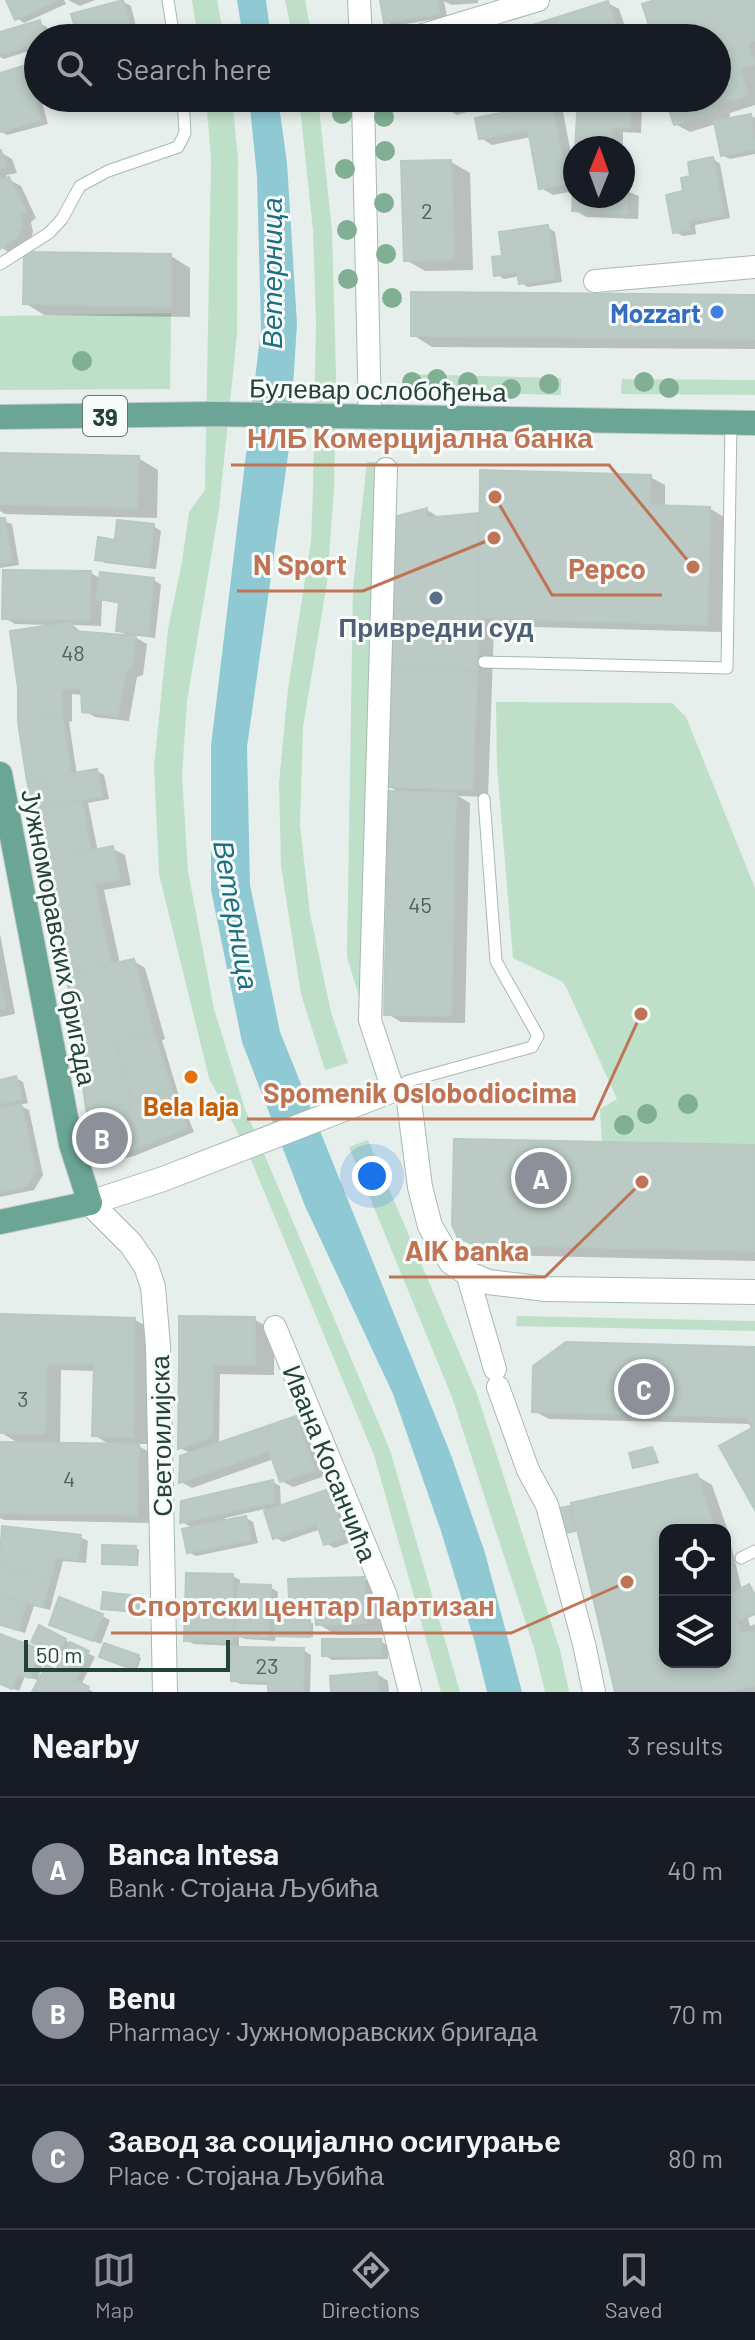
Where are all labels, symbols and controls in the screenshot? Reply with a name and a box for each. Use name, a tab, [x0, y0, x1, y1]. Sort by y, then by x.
search box	[24, 24, 731, 112]
icon: search	[52, 46, 96, 90]
text: Search here	[116, 50, 272, 86]
north arrow	[563, 136, 635, 208]
water label: Ветерница	[254, 197, 288, 349]
house number: 2	[421, 197, 433, 223]
place label: Mozzart	[610, 297, 701, 328]
marker: Mozzart	[708, 303, 726, 321]
street label: Булевар ослобођења	[249, 371, 508, 407]
road number: 39	[83, 396, 127, 436]
callout: НЛБ Комерцијална банка	[231, 413, 609, 465]
text: НЛБ Комерцијална банка	[247, 420, 593, 454]
callout: N Sport	[237, 539, 363, 591]
callout: Pepco	[552, 543, 662, 595]
text: N Sport	[253, 547, 347, 581]
text: Pepco	[568, 551, 646, 585]
marker: Привредни суд	[427, 589, 445, 607]
place label: Привредни суд	[338, 611, 534, 642]
house number: 48	[61, 639, 85, 665]
street label: Јужноморавских бригада	[16, 786, 104, 1088]
water label: Ветерница	[207, 838, 267, 992]
house number: 45	[408, 891, 432, 917]
callout: Spomenik Oslobodiocima	[247, 1067, 593, 1119]
marker: Bela laja	[182, 1068, 200, 1086]
text: Spomenik Oslobodiocima	[263, 1075, 577, 1109]
place label: Bela laja	[143, 1090, 239, 1121]
pin: B	[76, 1108, 128, 1168]
pin: A	[515, 1148, 567, 1208]
your location	[352, 1156, 392, 1196]
callout: AIK banka	[389, 1225, 545, 1277]
text: AIK banka	[405, 1233, 529, 1267]
street label: Светоилијска	[143, 1355, 177, 1517]
pin: C	[618, 1359, 670, 1419]
street label: Ивана Косанчића	[277, 1360, 385, 1566]
house number: 3	[17, 1385, 29, 1411]
house number: 4	[63, 1465, 75, 1491]
map controls	[659, 1524, 731, 1668]
button: locate	[659, 1524, 731, 1596]
callout: Спортски центар Партизан	[111, 1581, 511, 1633]
text: Спортски центар Партизан	[127, 1588, 495, 1622]
button: layers	[659, 1596, 731, 1668]
scale bar	[24, 1636, 230, 1672]
text: 50 m	[36, 1641, 82, 1667]
house number: 23	[256, 1652, 279, 1678]
text: Nearby	[32, 1724, 140, 1765]
text: 3 results	[627, 1729, 723, 1760]
text: Banca Intesa	[108, 1835, 279, 1871]
text: A	[49, 1854, 67, 1885]
text: 40 m	[667, 1854, 723, 1885]
text: Bank · Стојана Љубића	[108, 1871, 379, 1902]
text: Benu	[108, 1979, 176, 2015]
text: B	[50, 1998, 66, 2029]
text: 70 m	[669, 1998, 723, 2029]
text: Pharmacy · Јужноморавских бригада	[108, 2015, 537, 2046]
text: Завод за социјално осигурање	[108, 2122, 561, 2158]
text: C	[50, 2142, 66, 2173]
text: 80 m	[668, 2142, 723, 2173]
text: Place · Стојана Љубића	[108, 2159, 384, 2190]
tab: Map	[92, 2248, 136, 2322]
tab: Directions	[321, 2248, 420, 2322]
tab: Saved	[605, 2248, 662, 2322]

